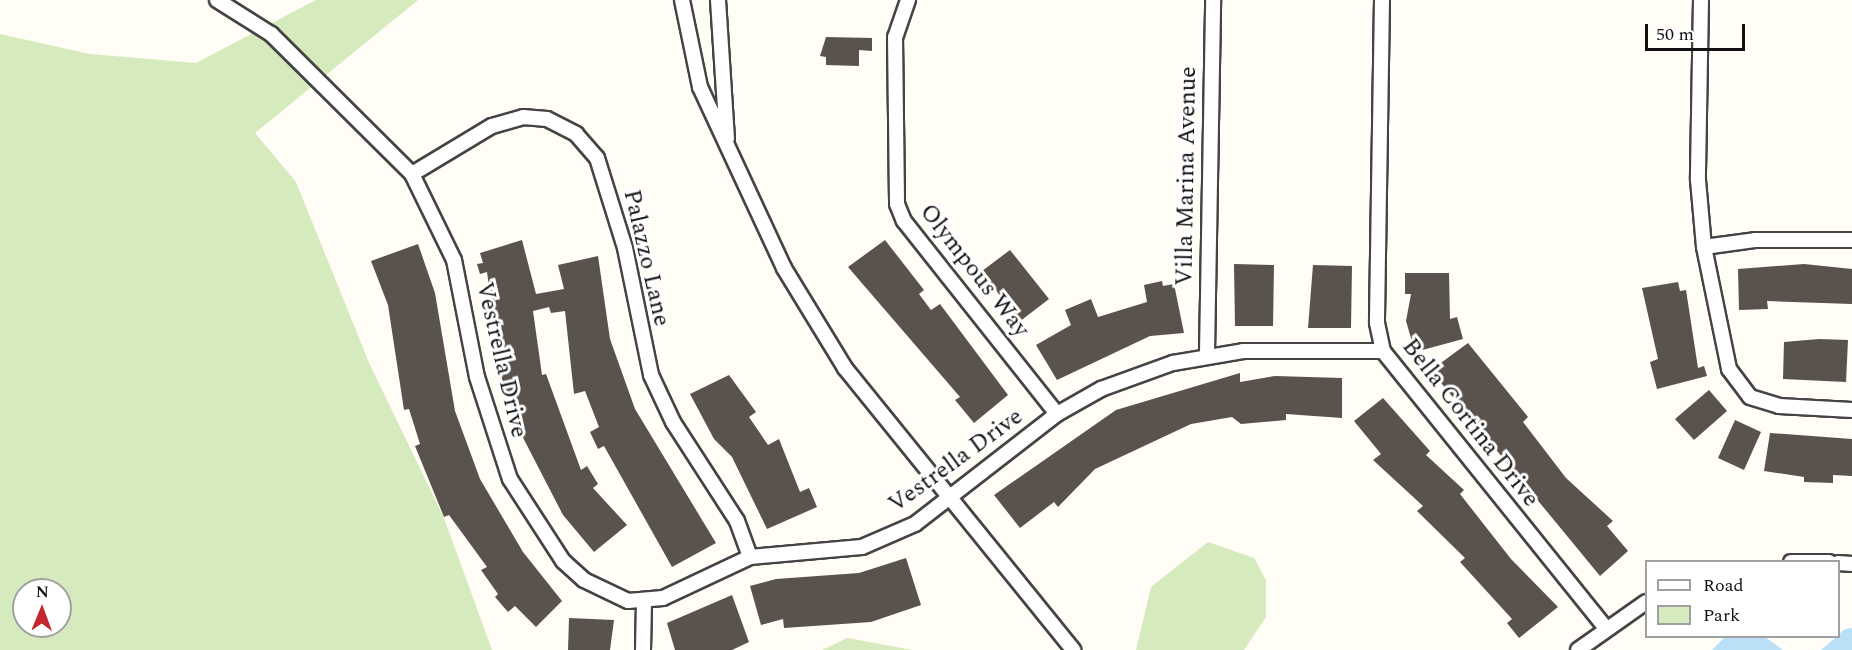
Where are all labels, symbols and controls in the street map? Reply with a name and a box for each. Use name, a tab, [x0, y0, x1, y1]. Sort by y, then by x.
scale bar	[1648, 12, 1748, 50]
text: 50 m	[1656, 21, 1694, 48]
street label: Villa Marina Avenue	[1171, 66, 1203, 286]
street label: Palazzo Lane	[616, 187, 676, 329]
street label: Olympous Way	[913, 199, 1035, 343]
street label: Vestrella Drive	[469, 279, 533, 441]
street label: Bella Cortina Drive	[1395, 333, 1545, 513]
street label: Vestrella Drive	[883, 403, 1029, 519]
legend	[1645, 560, 1840, 638]
text: Road	[1703, 572, 1744, 599]
north arrow	[12, 578, 72, 638]
text: N	[36, 580, 49, 604]
text: Park	[1703, 602, 1740, 629]

